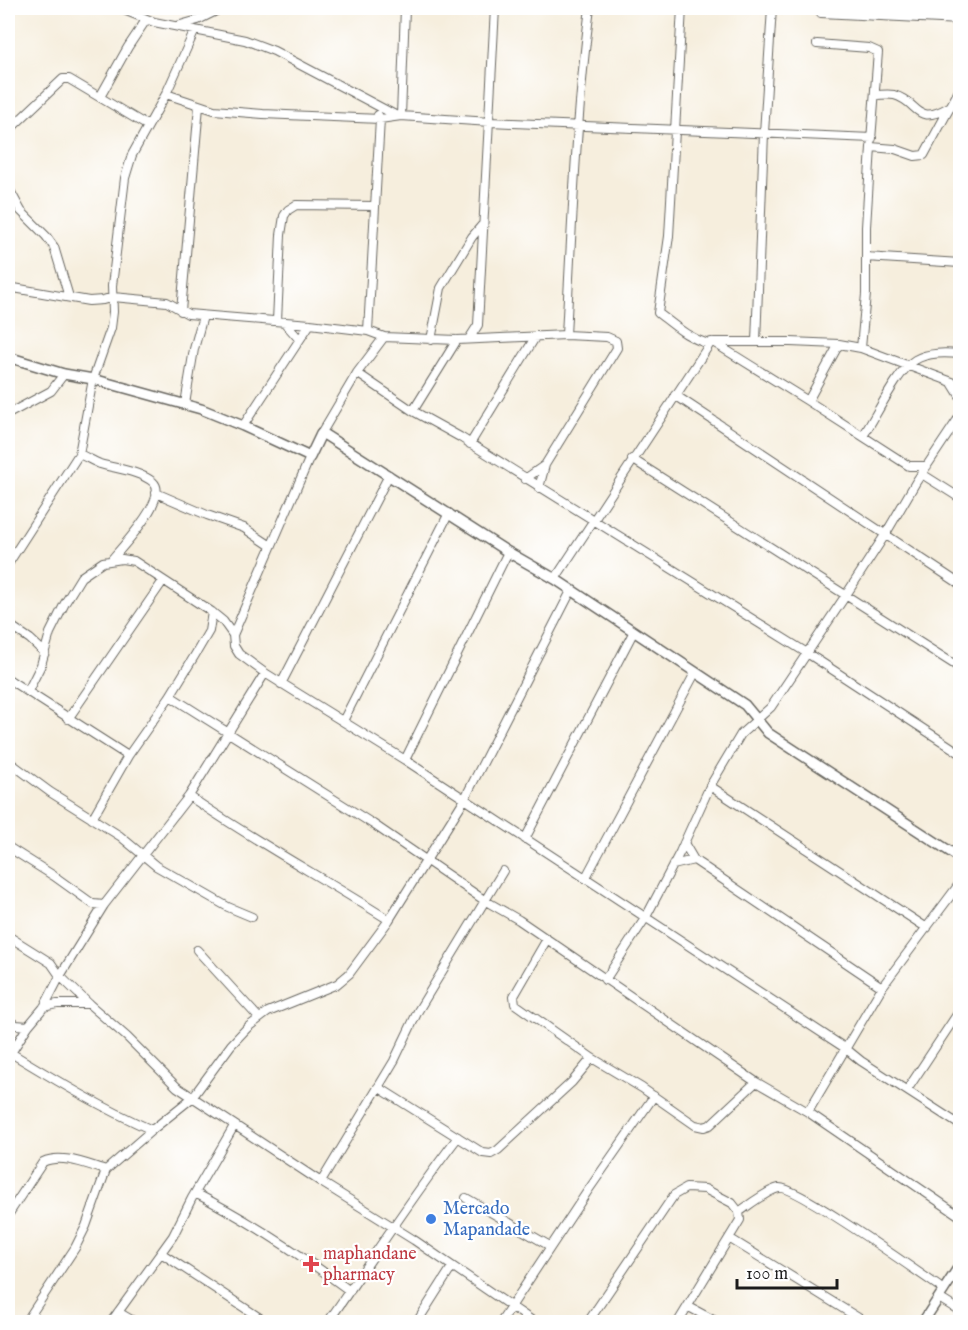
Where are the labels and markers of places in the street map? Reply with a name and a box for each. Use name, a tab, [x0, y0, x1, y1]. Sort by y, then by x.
place label: Mercado Mapandade	[443, 1198, 530, 1242]
marker: Mercado Mapandade	[424, 1212, 438, 1226]
place label: maphandane pharmacy	[323, 1243, 417, 1287]
marker: maphandane pharmacy	[304, 1257, 318, 1271]

